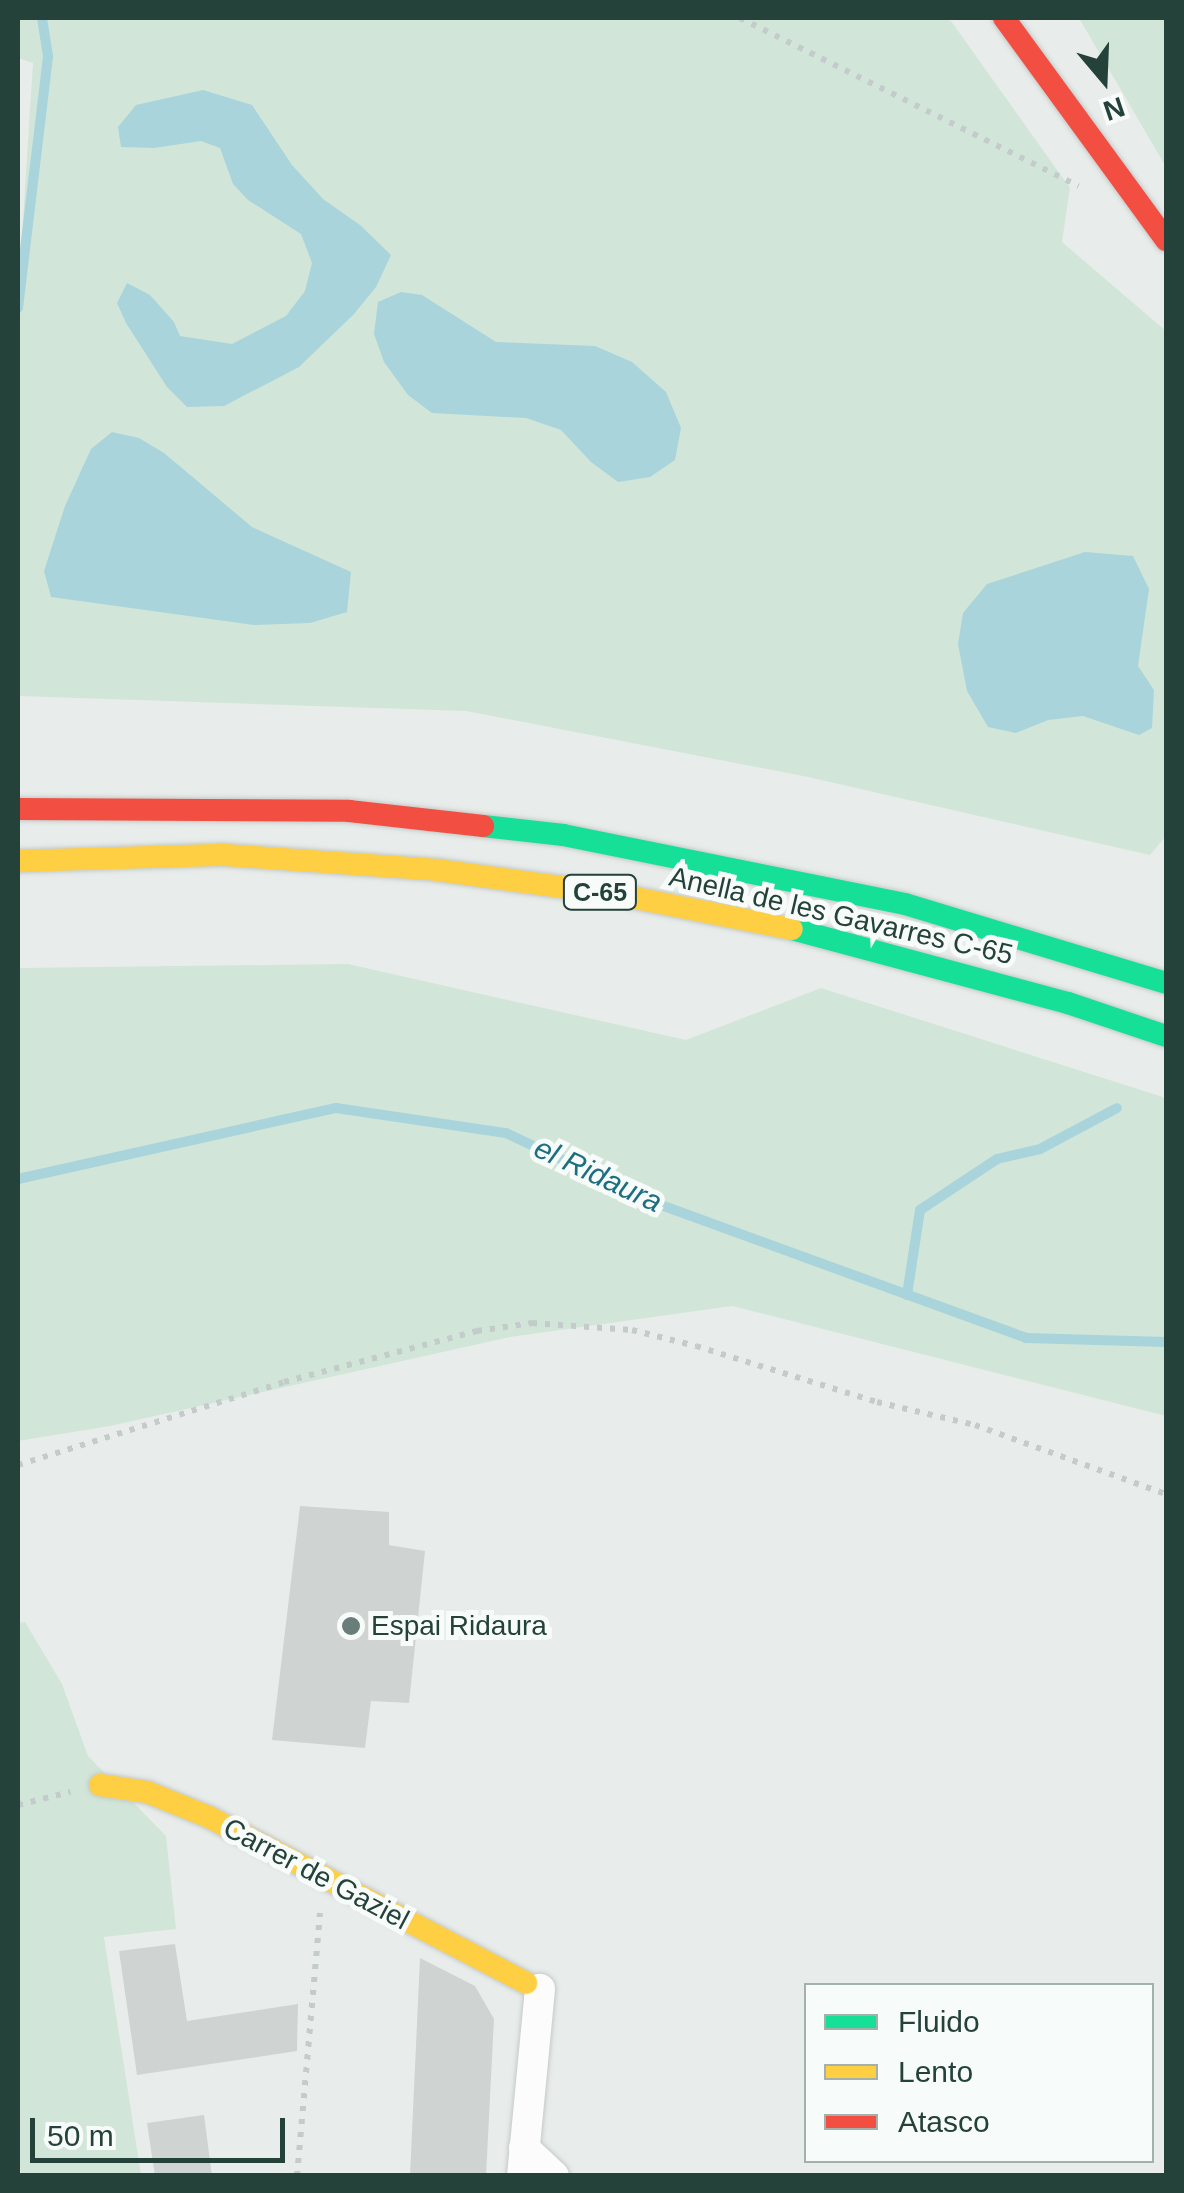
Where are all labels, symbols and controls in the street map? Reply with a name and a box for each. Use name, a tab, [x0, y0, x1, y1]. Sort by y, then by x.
north arrow	[1054, 30, 1154, 130]
text: N	[1099, 91, 1129, 127]
street label: Anella de les Gavarres C-65	[666, 860, 1016, 972]
road number: C-65	[562, 872, 638, 912]
water label: el Ridaura	[528, 1130, 668, 1220]
place label: Espai Ridaura	[371, 1609, 547, 1643]
marker: Espai Ridaura	[340, 1615, 362, 1637]
street label: Carrer de Gaziel	[217, 1811, 415, 1937]
legend	[804, 1983, 1154, 2163]
text: Fluido	[898, 2005, 980, 2038]
text: Lento	[898, 2055, 973, 2088]
scale bar	[35, 2098, 290, 2160]
text: Atasco	[898, 2105, 990, 2138]
text: 50 m	[47, 2119, 114, 2152]

